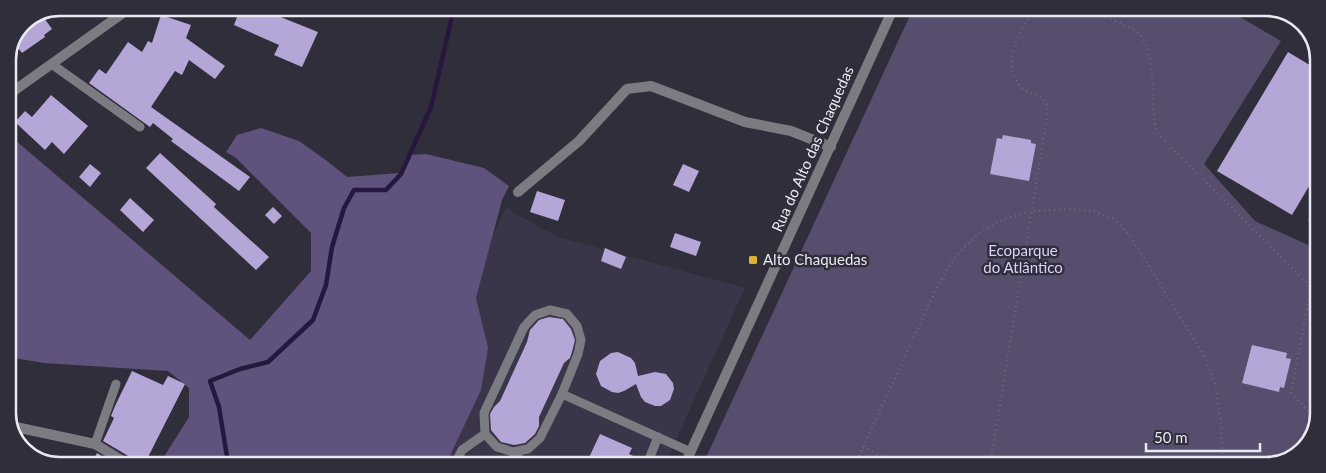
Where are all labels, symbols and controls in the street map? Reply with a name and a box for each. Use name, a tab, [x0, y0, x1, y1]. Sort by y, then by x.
street label: Rua do Alto das Chaquedas	[767, 63, 857, 234]
park label: Ecoparque do Atlântico	[983, 241, 1063, 276]
place label: Alto Chaquedas	[763, 250, 867, 268]
marker: Alto Chaquedas	[747, 254, 759, 266]
scale bar	[1146, 420, 1260, 452]
text: 50 m	[1154, 428, 1188, 446]

